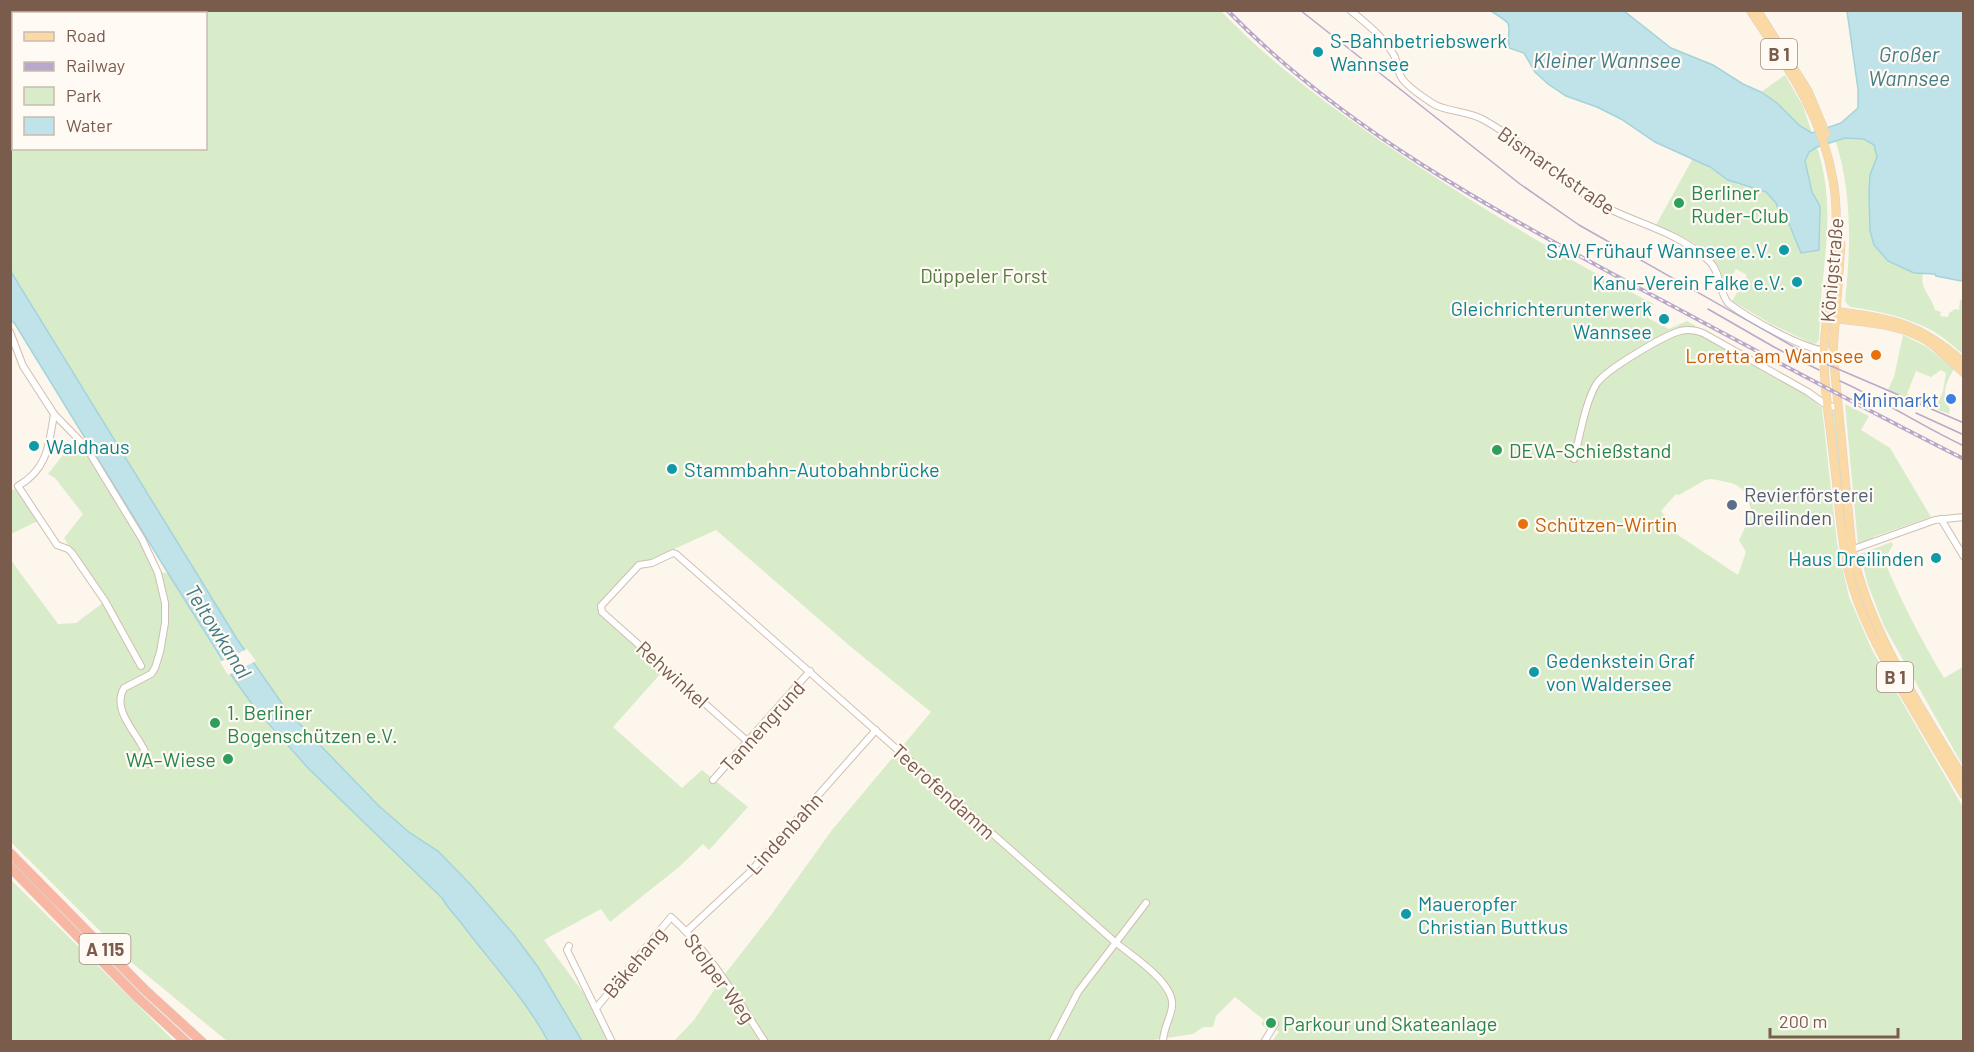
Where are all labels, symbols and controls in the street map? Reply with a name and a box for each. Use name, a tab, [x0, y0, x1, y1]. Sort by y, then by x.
legend	[12, 12, 207, 150]
text: Road	[66, 24, 106, 46]
place label: S-Bahnbetriebswerk Wannsee	[1330, 28, 1507, 75]
road number: B 1	[1761, 39, 1797, 69]
water label: Großer Wannsee	[1868, 41, 1950, 90]
marker: S-Bahnbetriebswerk Wannsee	[1311, 45, 1325, 59]
water label: Kleiner Wannsee	[1533, 47, 1681, 72]
text: Railway	[66, 54, 125, 76]
text: Park	[66, 84, 101, 106]
text: Water	[66, 114, 113, 136]
street label: Bismarckstraße	[1494, 121, 1620, 219]
place label: Berliner Ruder-Club	[1691, 180, 1789, 227]
marker: Berliner Ruder-Club	[1672, 196, 1686, 210]
street label: Königstraße	[1814, 217, 1848, 323]
place label: SAV Frühauf Wannsee e.V.	[1546, 238, 1772, 262]
marker: SAV Frühauf Wannsee e.V.	[1777, 243, 1791, 257]
park label: Düppeler Forst	[920, 263, 1048, 287]
place label: Kanu-Verein Falke e.V.	[1592, 270, 1785, 294]
marker: Kanu-Verein Falke e.V.	[1790, 275, 1804, 289]
place label: Gleichrichterunterwerk Wannsee	[1451, 296, 1652, 343]
marker: Gleichrichterunterwerk Wannsee	[1657, 312, 1671, 326]
place label: Loretta am Wannsee	[1685, 343, 1864, 367]
marker: Loretta am Wannsee	[1869, 348, 1883, 362]
place label: Minimarkt	[1852, 387, 1939, 411]
marker: Minimarkt	[1944, 392, 1958, 406]
place label: Waldhaus	[46, 434, 130, 458]
place label: DEVA-Schießstand	[1509, 438, 1671, 462]
marker: Waldhaus	[27, 439, 41, 453]
marker: DEVA-Schießstand	[1490, 443, 1504, 457]
place label: Stammbahn-Autobahnbrücke	[684, 457, 940, 481]
marker: Stammbahn-Autobahnbrücke	[665, 462, 679, 476]
place label: Revierförsterei Dreilinden	[1744, 482, 1874, 529]
marker: Revierförsterei Dreilinden	[1725, 498, 1739, 512]
place label: Schützen-Wirtin	[1535, 512, 1677, 536]
marker: Schützen-Wirtin	[1516, 517, 1530, 531]
place label: Haus Dreilinden	[1788, 546, 1924, 570]
marker: Haus Dreilinden	[1929, 551, 1943, 565]
water label: Teltowkanal	[180, 579, 258, 683]
street label: Rehwinkel	[632, 635, 714, 713]
place label: Gedenkstein Graf von Waldersee	[1546, 648, 1695, 695]
road number: B 1	[1877, 662, 1913, 692]
marker: Gedenkstein Graf von Waldersee	[1527, 665, 1541, 679]
street label: Tannengrund	[715, 675, 809, 777]
place label: 1. Berliner Bogenschützen e.V.	[227, 700, 397, 747]
marker: 1. Berliner Bogenschützen e.V.	[208, 716, 222, 730]
street label: Teerofendamm	[887, 738, 1001, 844]
place label: WA–Wiese	[126, 747, 216, 771]
marker: WA–Wiese	[221, 752, 235, 766]
street label: Lindenbahn	[741, 787, 827, 879]
place label: Maueropfer Christian Buttkus	[1418, 891, 1568, 938]
marker: Maueropfer Christian Buttkus	[1399, 907, 1413, 921]
street label: Bäkehang	[597, 922, 671, 1002]
street label: Stolper Weg	[679, 928, 761, 1028]
road number: A 115	[80, 934, 130, 964]
scale bar	[1770, 1001, 1898, 1039]
text: 200 m	[1779, 1010, 1827, 1032]
place label: Parkour und Skateanlage	[1283, 1011, 1497, 1035]
marker: Parkour und Skateanlage	[1264, 1016, 1278, 1030]

